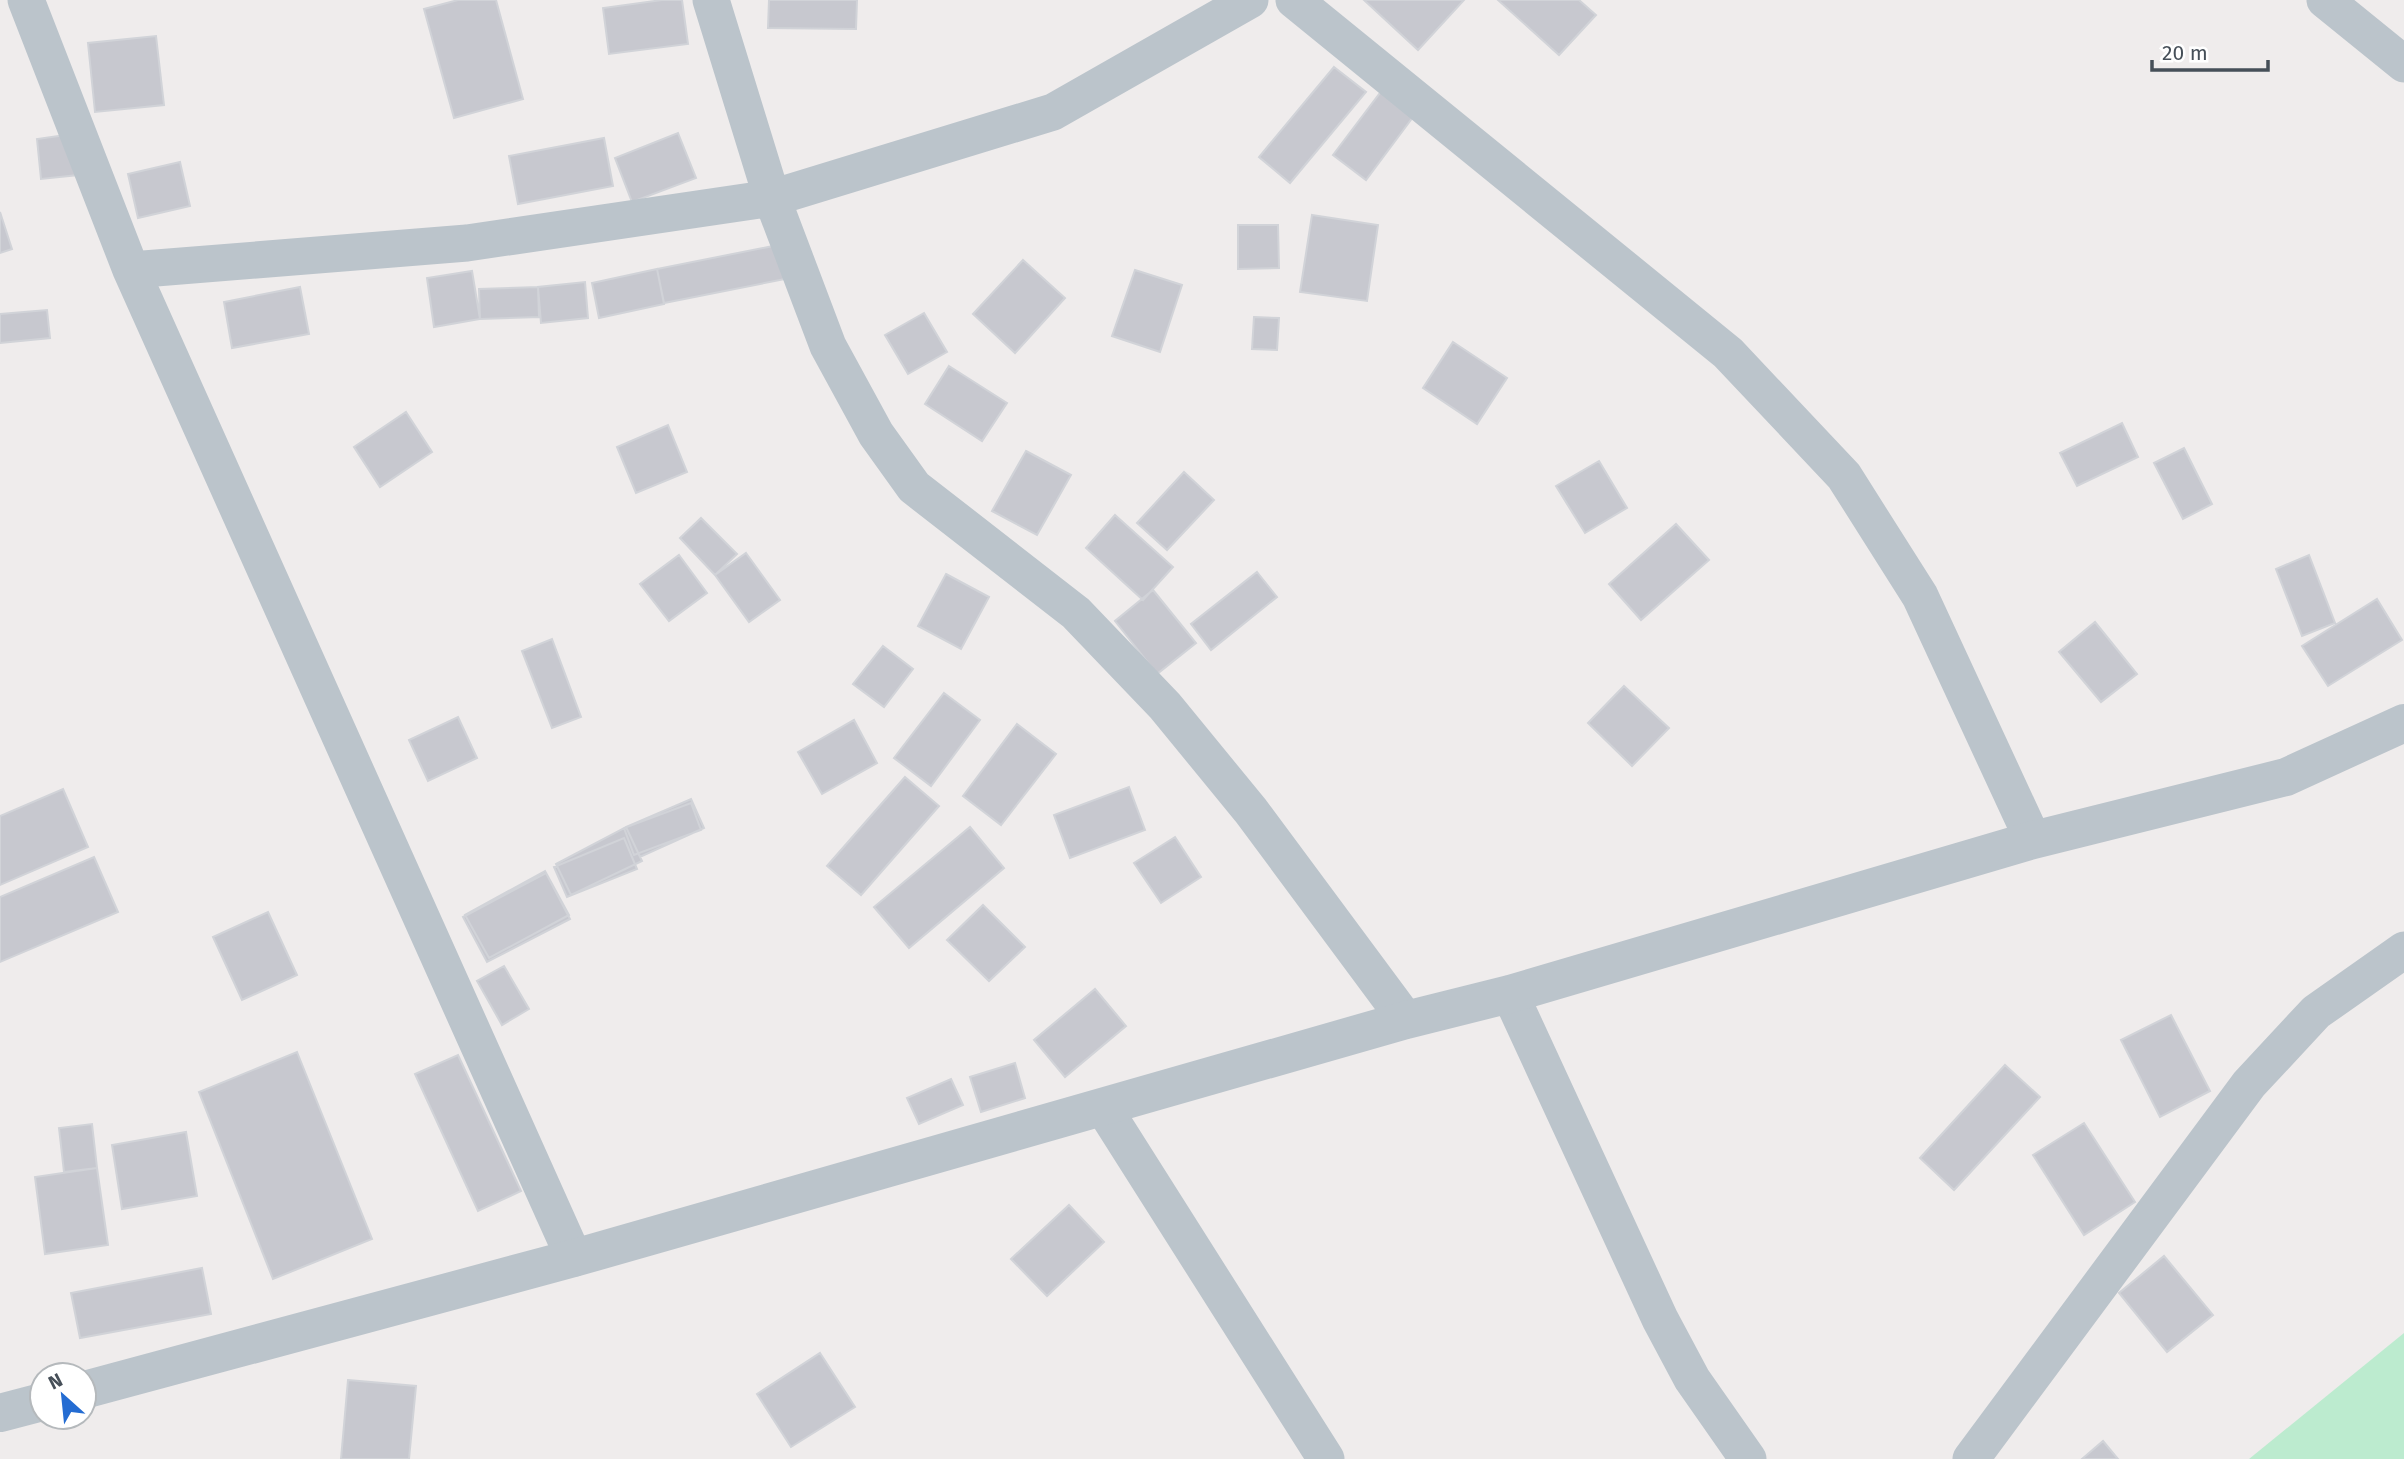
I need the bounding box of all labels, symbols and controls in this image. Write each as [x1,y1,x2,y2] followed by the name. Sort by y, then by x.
[2152,28,2268,72] scale bar
[2162,40,2208,66] text: 20 m
[28,1361,98,1431] north arrow
[45,1368,66,1394] text: N

